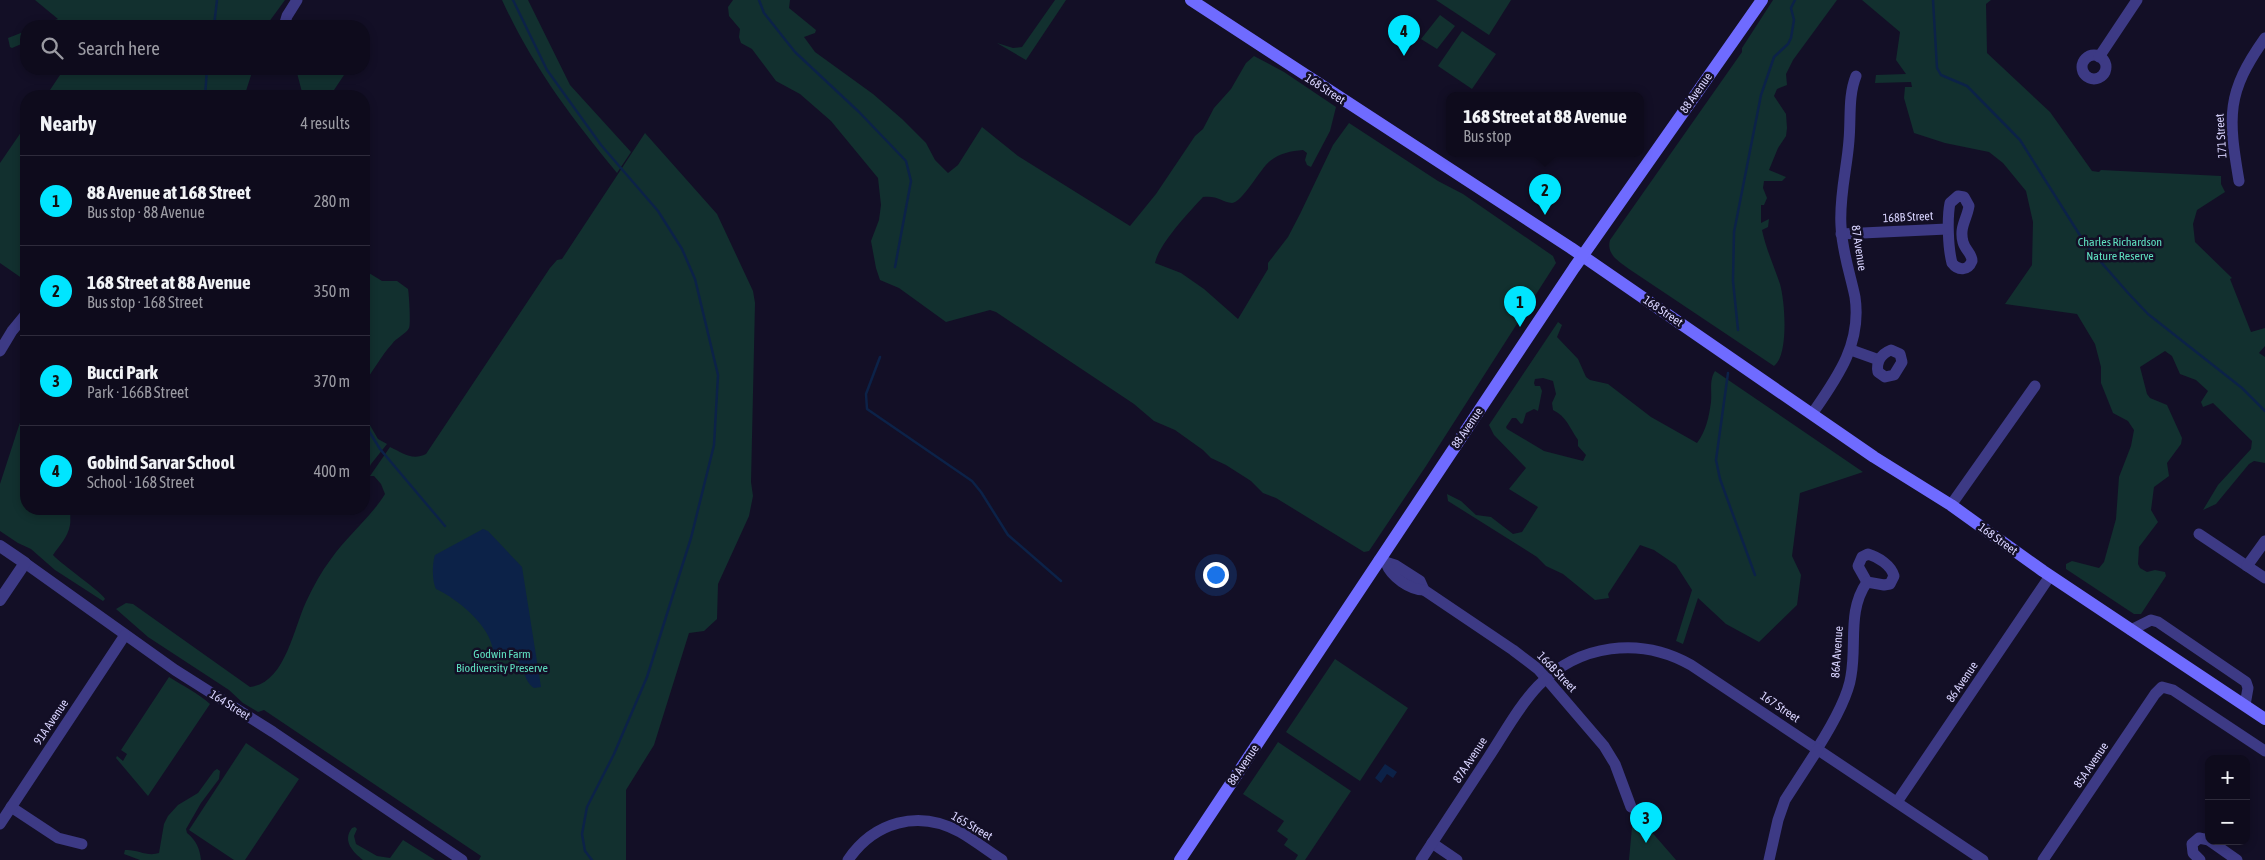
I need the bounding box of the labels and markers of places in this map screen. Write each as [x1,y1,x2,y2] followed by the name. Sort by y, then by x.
[1388,15,1420,56] pin: 4
[1529,174,1561,215] pin: 2
[1504,286,1536,327] pin: 1
[1630,802,1662,843] pin: 3

